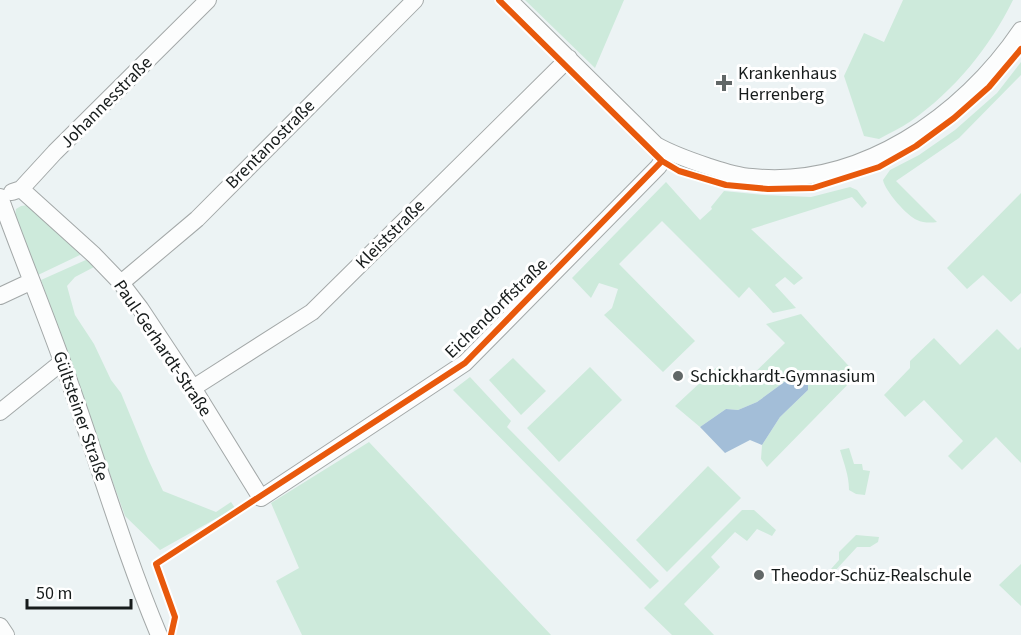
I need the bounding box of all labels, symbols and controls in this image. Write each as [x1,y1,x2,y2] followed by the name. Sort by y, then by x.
[55,51,158,154] street label: Johannesstraße
[738,61,837,107] place label: Krankenhaus Herrenberg
[715,74,733,92] marker: Krankenhaus Herrenberg
[220,94,321,195] street label: Brentanostraße
[350,194,431,275] street label: Kleiststraße
[439,253,553,364] street label: Eichendorffstraße
[107,275,218,422] street label: Paul-Gerhardt-Straße
[47,348,114,485] street label: Gültsteiner Straße
[690,364,875,389] place label: Schickhardt-Gymnasium
[671,369,685,383] marker: Schickhardt-Gymnasium
[771,563,972,588] place label: Theodor-Schüz-Realschule
[752,568,766,582] marker: Theodor-Schüz-Realschule
[27,572,130,610] scale bar
[36,581,72,606] text: 50 m

